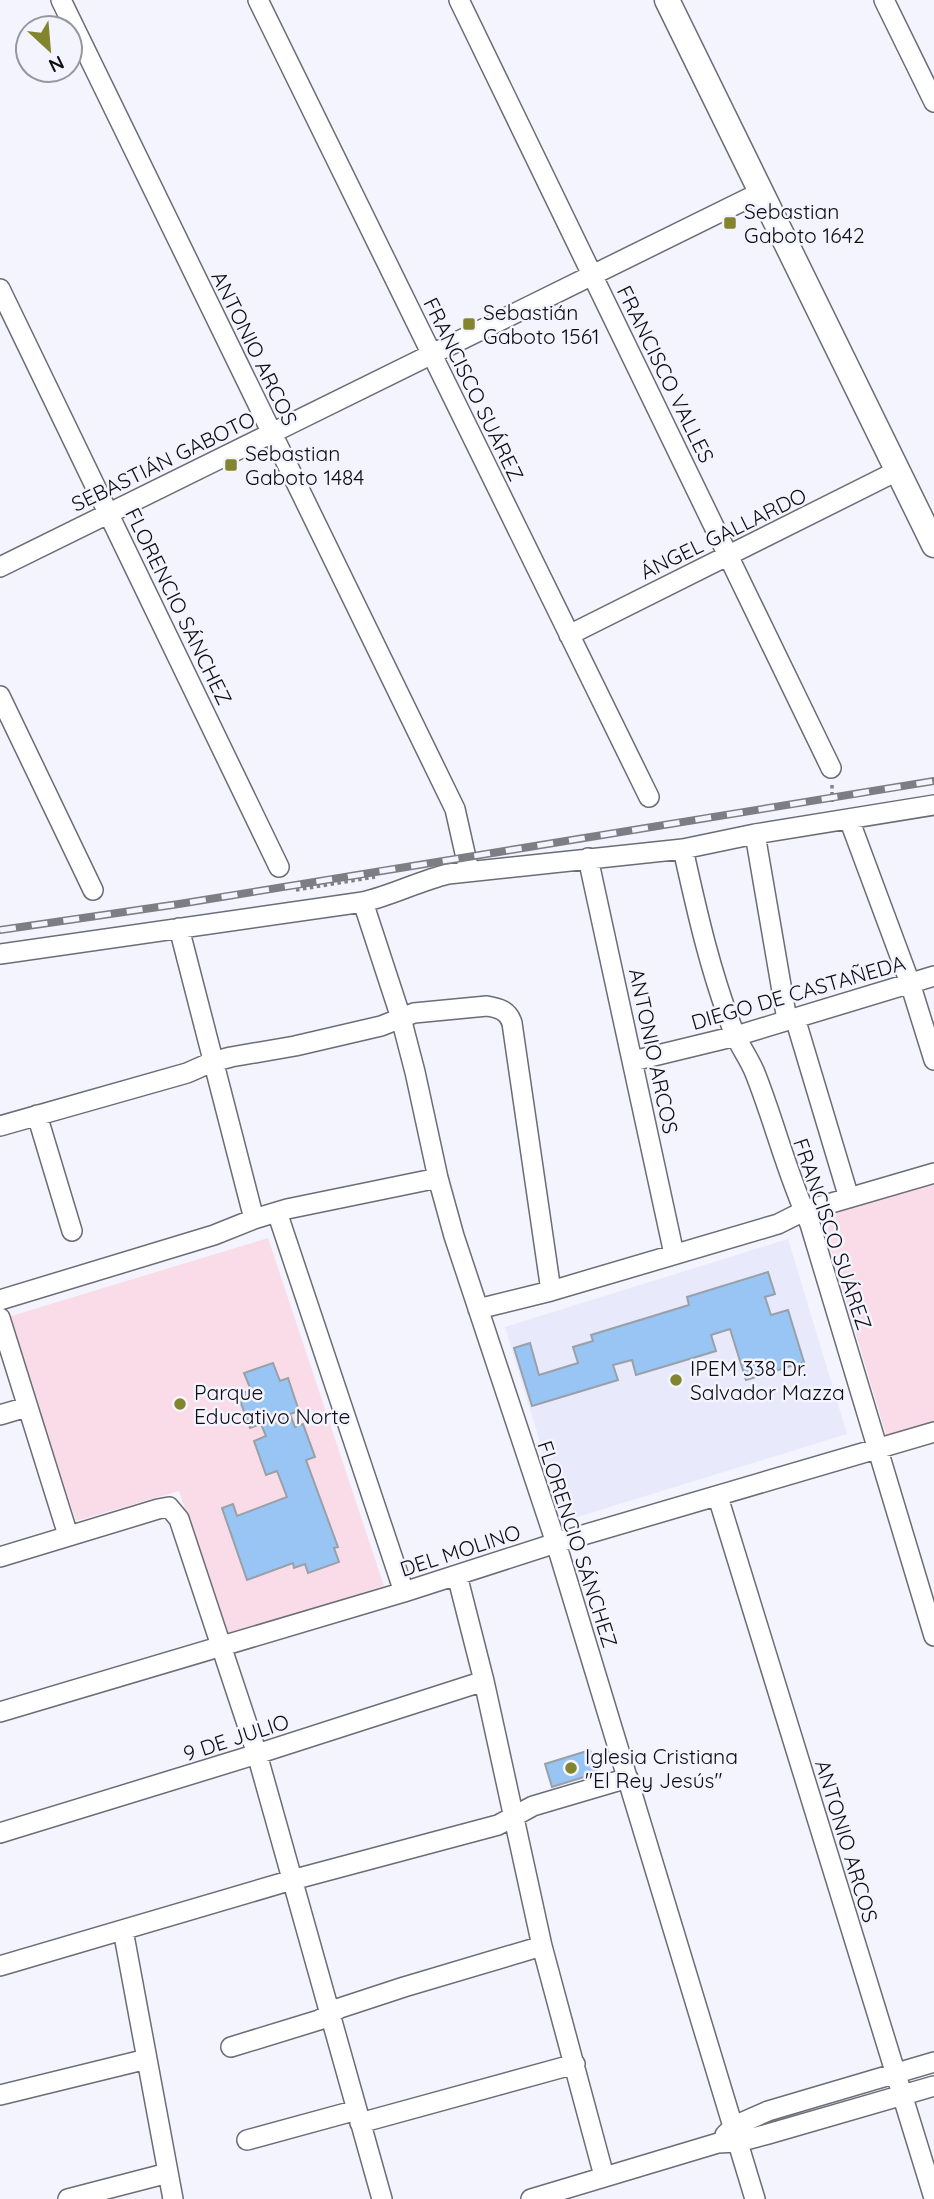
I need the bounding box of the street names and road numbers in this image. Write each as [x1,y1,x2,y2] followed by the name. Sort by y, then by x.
[206,267,304,429] street label: ANTONIO ARCOS
[612,281,720,467] street label: FRANCISCO VALLES
[418,293,530,485] street label: FRANCISCO SUÁREZ
[67,405,259,517] street label: SEBASTIÁN GABOTO
[636,481,810,585] street label: ÁNGEL GALLARDO
[120,503,238,709] street label: FLORENCIO SÁNCHEZ
[688,949,908,1035] street label: DIEGO DE CASTAÑEDA
[624,966,684,1136] street label: ANTONIO ARCOS
[788,1135,878,1333] street label: FRANCISCO SUÁREZ
[532,1437,624,1651] street label: FLORENCIO SÁNCHEZ
[396,1518,524,1582] street label: DEL MOLINO
[180,1708,292,1766] street label: 9 DE JULIO
[810,1757,884,1925] street label: ANTONIO ARCOS

